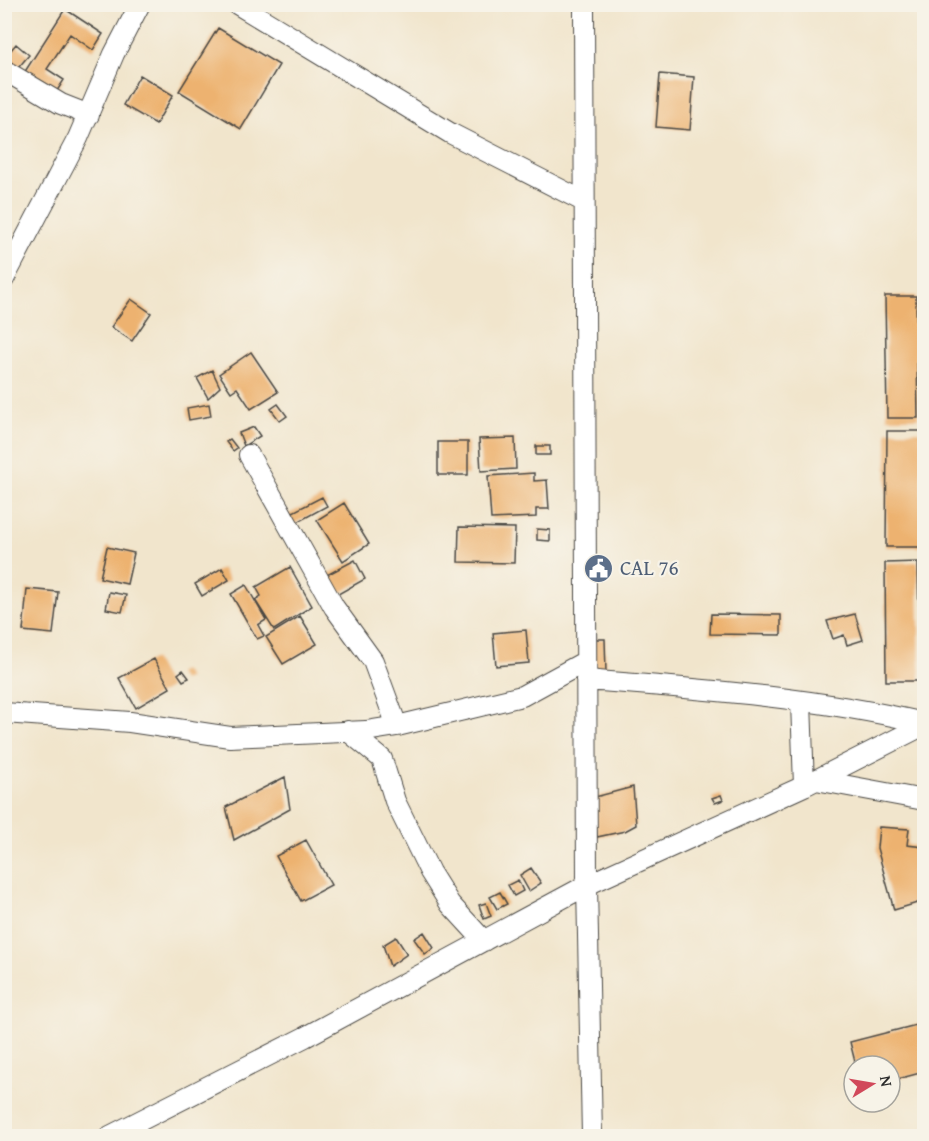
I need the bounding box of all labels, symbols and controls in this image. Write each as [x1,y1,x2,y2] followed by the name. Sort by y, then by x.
[583,552,615,584] public building icon: CAL 76
[620,552,679,583] place label: CAL 76
[842,1054,902,1114] north arrow
[874,1074,900,1089] text: N

